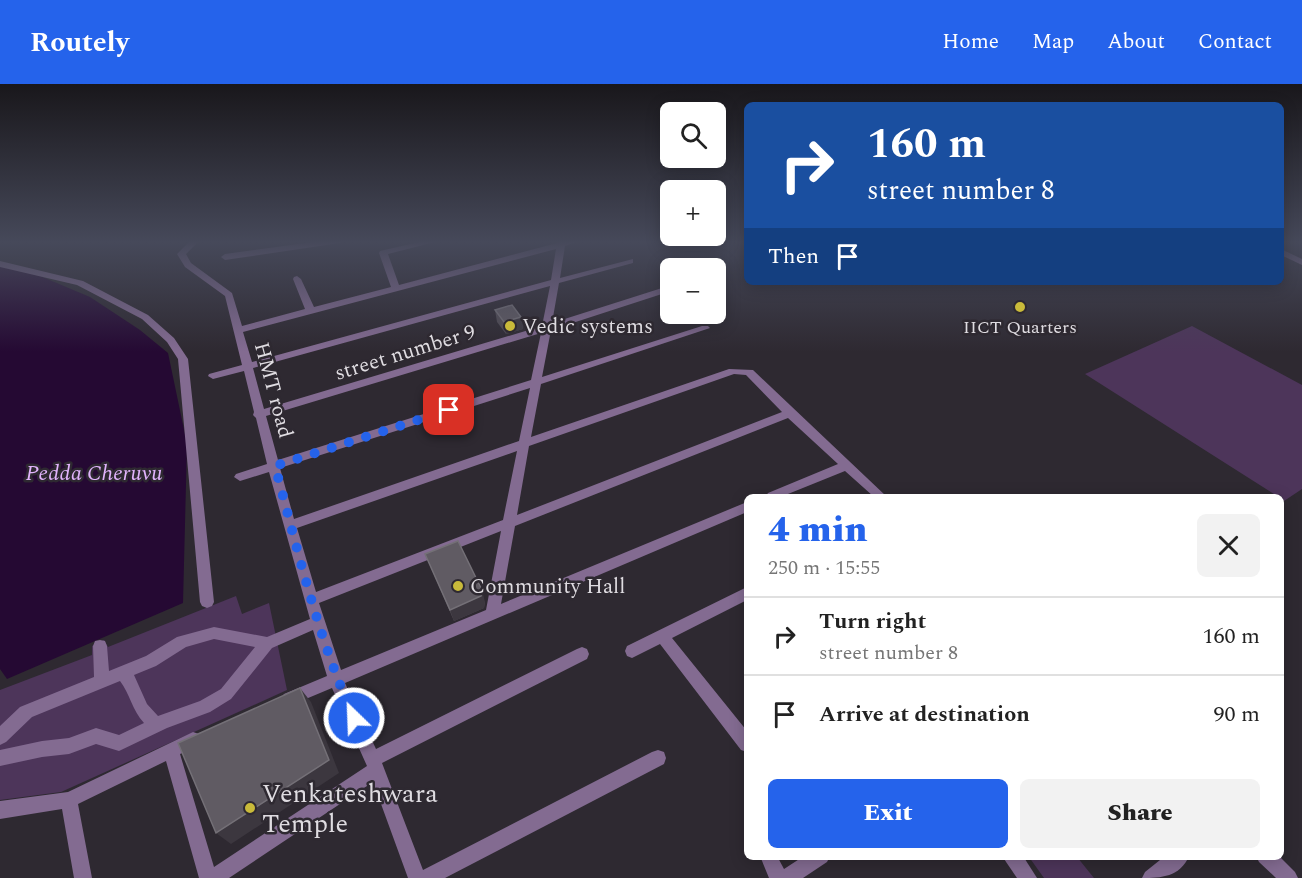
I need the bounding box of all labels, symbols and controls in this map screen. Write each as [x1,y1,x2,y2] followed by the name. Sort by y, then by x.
[30,21,129,64] text: Routely
[942,26,999,58] text: Home
[1032,26,1074,58] text: Map
[1107,26,1165,58] text: About
[1198,26,1272,58] text: Contact
[660,102,726,324] map controls
[660,102,726,168] button: search
[867,113,986,176] text: 160 m
[768,126,846,204] icon: right
[867,170,1055,212] text: street number 8
[660,180,726,246] button: +
[768,240,819,273] text: Then
[831,240,864,273] icon: arrive
[660,258,726,324] button: −
[1013,300,1027,314] marker: IICT Quarters
[522,311,653,343] place label: Vedic systems
[963,314,1077,341] place label: IICT Quarters
[331,316,480,390] street label: street number 9
[503,319,517,333] marker: Vedic systems
[245,339,301,442] street label: HMT road
[423,384,474,435] pin
[432,393,465,426] icon: arrive
[26,457,163,490] water label: Pedda Cheruvu
[768,503,868,558] text: 4 min
[1197,514,1260,577] button: close
[768,553,880,583] text: 250 m · 15:55
[470,571,625,603] place label: Community Hall
[451,579,465,593] marker: Community Hall
[819,605,926,638] text: Turn right
[768,620,801,653] icon: right
[1203,620,1260,653] text: 160 m
[819,638,958,668] text: street number 8
[322,686,386,750] position arrow
[768,698,801,731] icon: arrive
[819,698,1030,731] text: Arrive at destination
[1214,698,1260,731] text: 90 m
[262,774,438,844] place label: Venkateshwara Temple
[768,779,1008,848] button: Exit
[1020,779,1260,848] button: Share
[243,801,257,815] marker: Venkateshwara Temple

